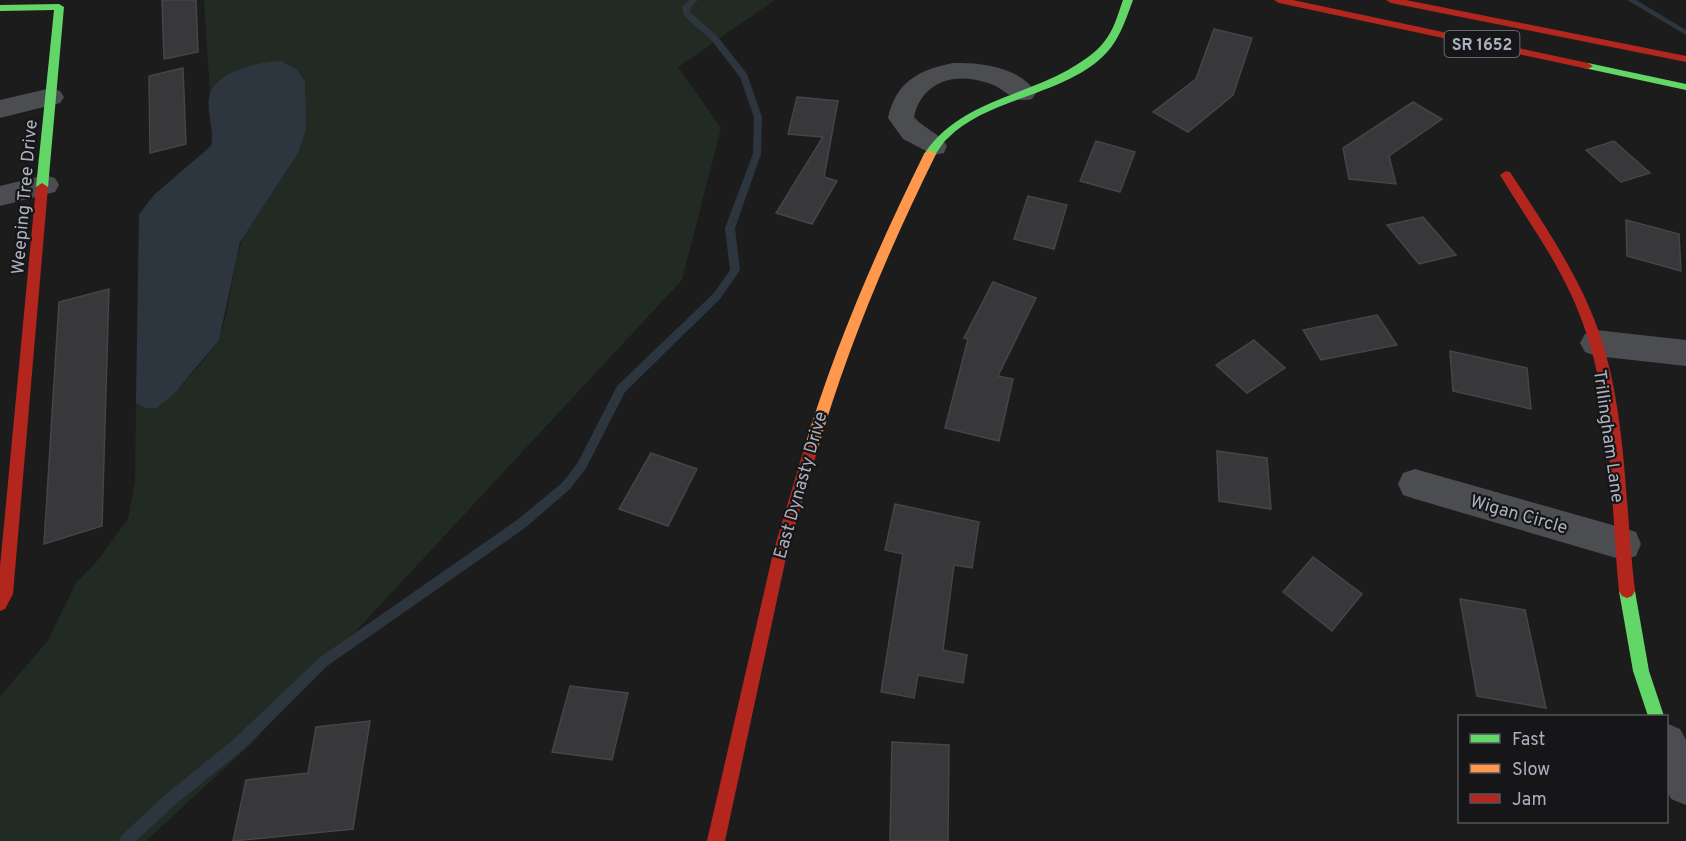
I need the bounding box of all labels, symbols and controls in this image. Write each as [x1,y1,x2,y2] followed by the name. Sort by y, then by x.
[1444,31,1520,57] road number: SR 1652
[7,119,44,276] street label: Weeping Tree Drive
[1587,368,1628,504] street label: Trillingham Lane
[769,409,833,562] street label: East Dynasty Drive
[1467,491,1570,540] street label: Wigan Circle
[1458,715,1668,823] legend
[1512,729,1545,752] text: Fast
[1512,759,1550,782] text: Slow
[1512,789,1547,812] text: Jam

